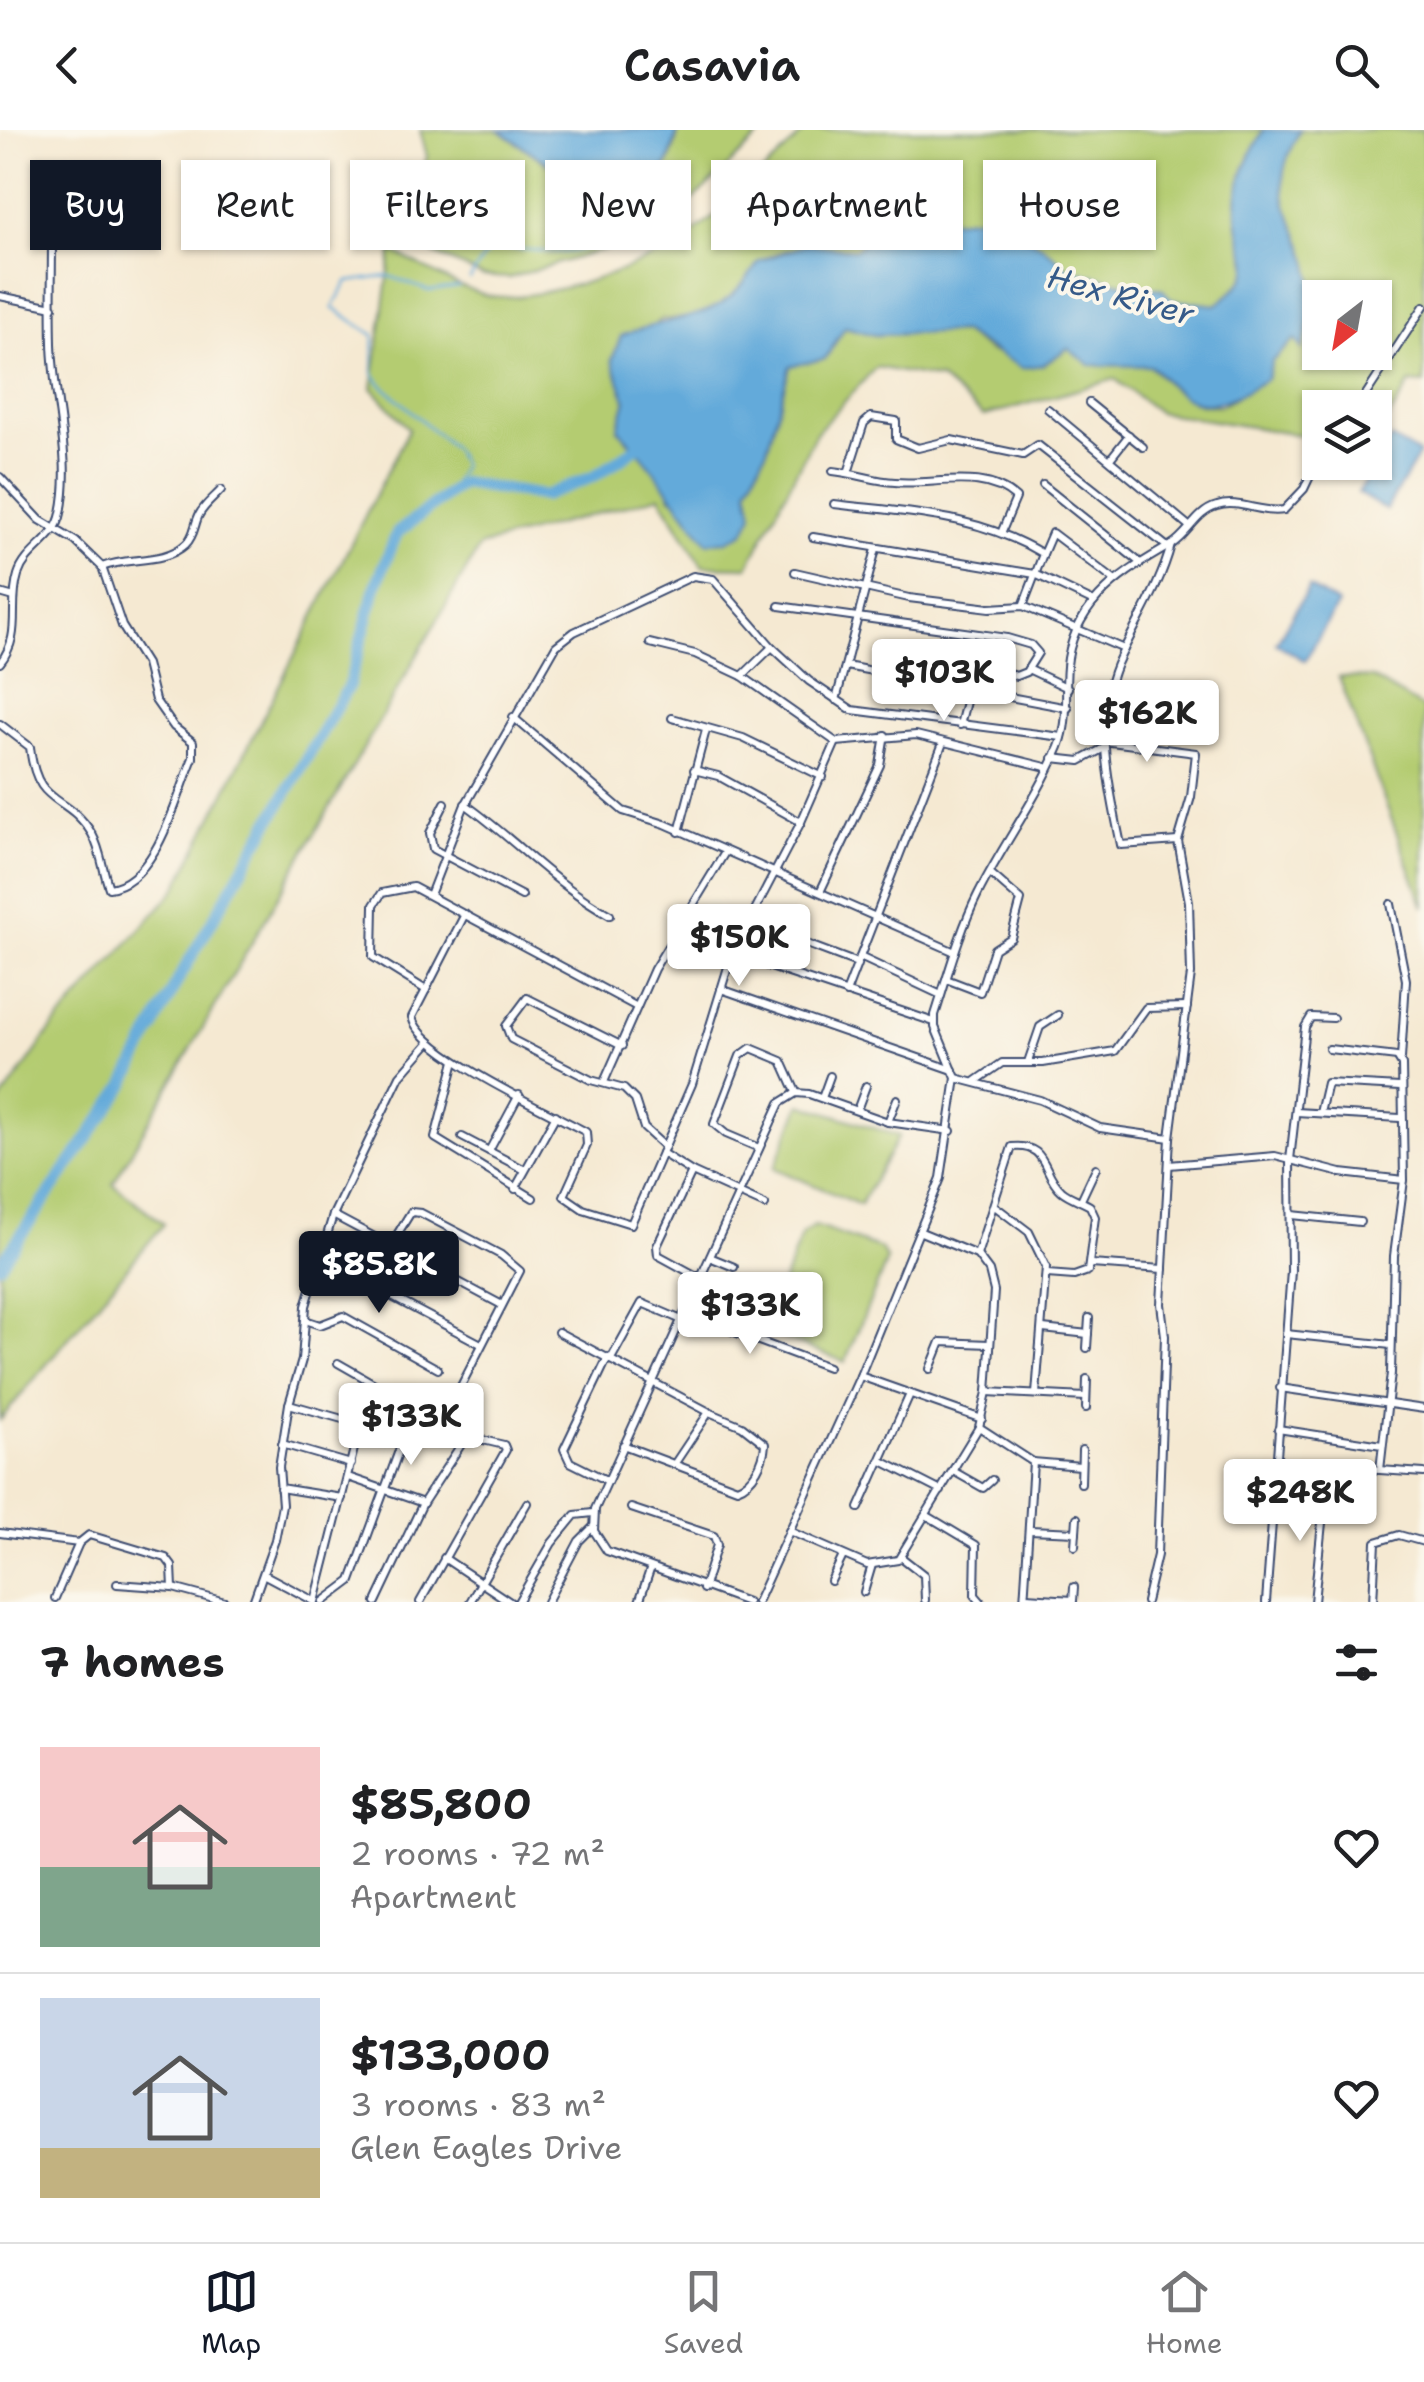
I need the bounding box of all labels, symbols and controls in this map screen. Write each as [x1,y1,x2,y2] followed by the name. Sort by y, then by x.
[624,35,800,95] text: Casavia
[40,38,95,93] icon: back
[1329,38,1384,93] icon: search
[30,160,161,250] chip: Buy
[181,160,330,250] chip: Rent
[350,160,525,250] chip: Filters
[545,160,691,250] chip: New
[711,160,963,250] chip: Apartment
[983,160,1156,250] chip: House
[1043,255,1200,335] water label: Hex River
[1302,280,1392,370] north arrow
[1302,280,1392,480] map controls
[1302,390,1392,480] button: layers
[874,639,1014,724] pin: $103K
[894,650,994,693] text: $103K
[1077,680,1217,765] pin: $162K
[1097,691,1197,734] text: $162K
[669,904,809,989] pin: $150K
[689,915,789,958] text: $150K
[298,1231,460,1316] pin: $85.8K
[321,1242,437,1285] text: $85.8K
[680,1272,820,1357] pin: $133K
[700,1283,800,1326] text: $133K
[341,1383,481,1468] pin: $133K
[361,1394,461,1437] text: $133K
[1230,1459,1370,1544] pin: $248K
[1246,1470,1354,1513] text: $248K
[40,1634,225,1690] text: 7 homes
[1329,1635,1384,1690] icon: filters
[350,1776,532,1832] text: $85,800
[120,1787,240,1907] icon: home
[1329,1820,1384,1875] icon: heart
[350,1832,605,1875] text: 2 rooms · 72 m²
[350,1875,517,1918] text: Apartment
[350,2027,551,2083] text: $133,000
[120,2038,240,2158] icon: home
[1329,2071,1384,2126] icon: heart
[350,2083,606,2126] text: 3 rooms · 83 m²
[350,2126,622,2169] text: Glen Eagles Drive
[201,2264,261,2362] tab: Map
[664,2264,743,2362] tab: Saved
[1146,2264,1223,2362] tab: Home

